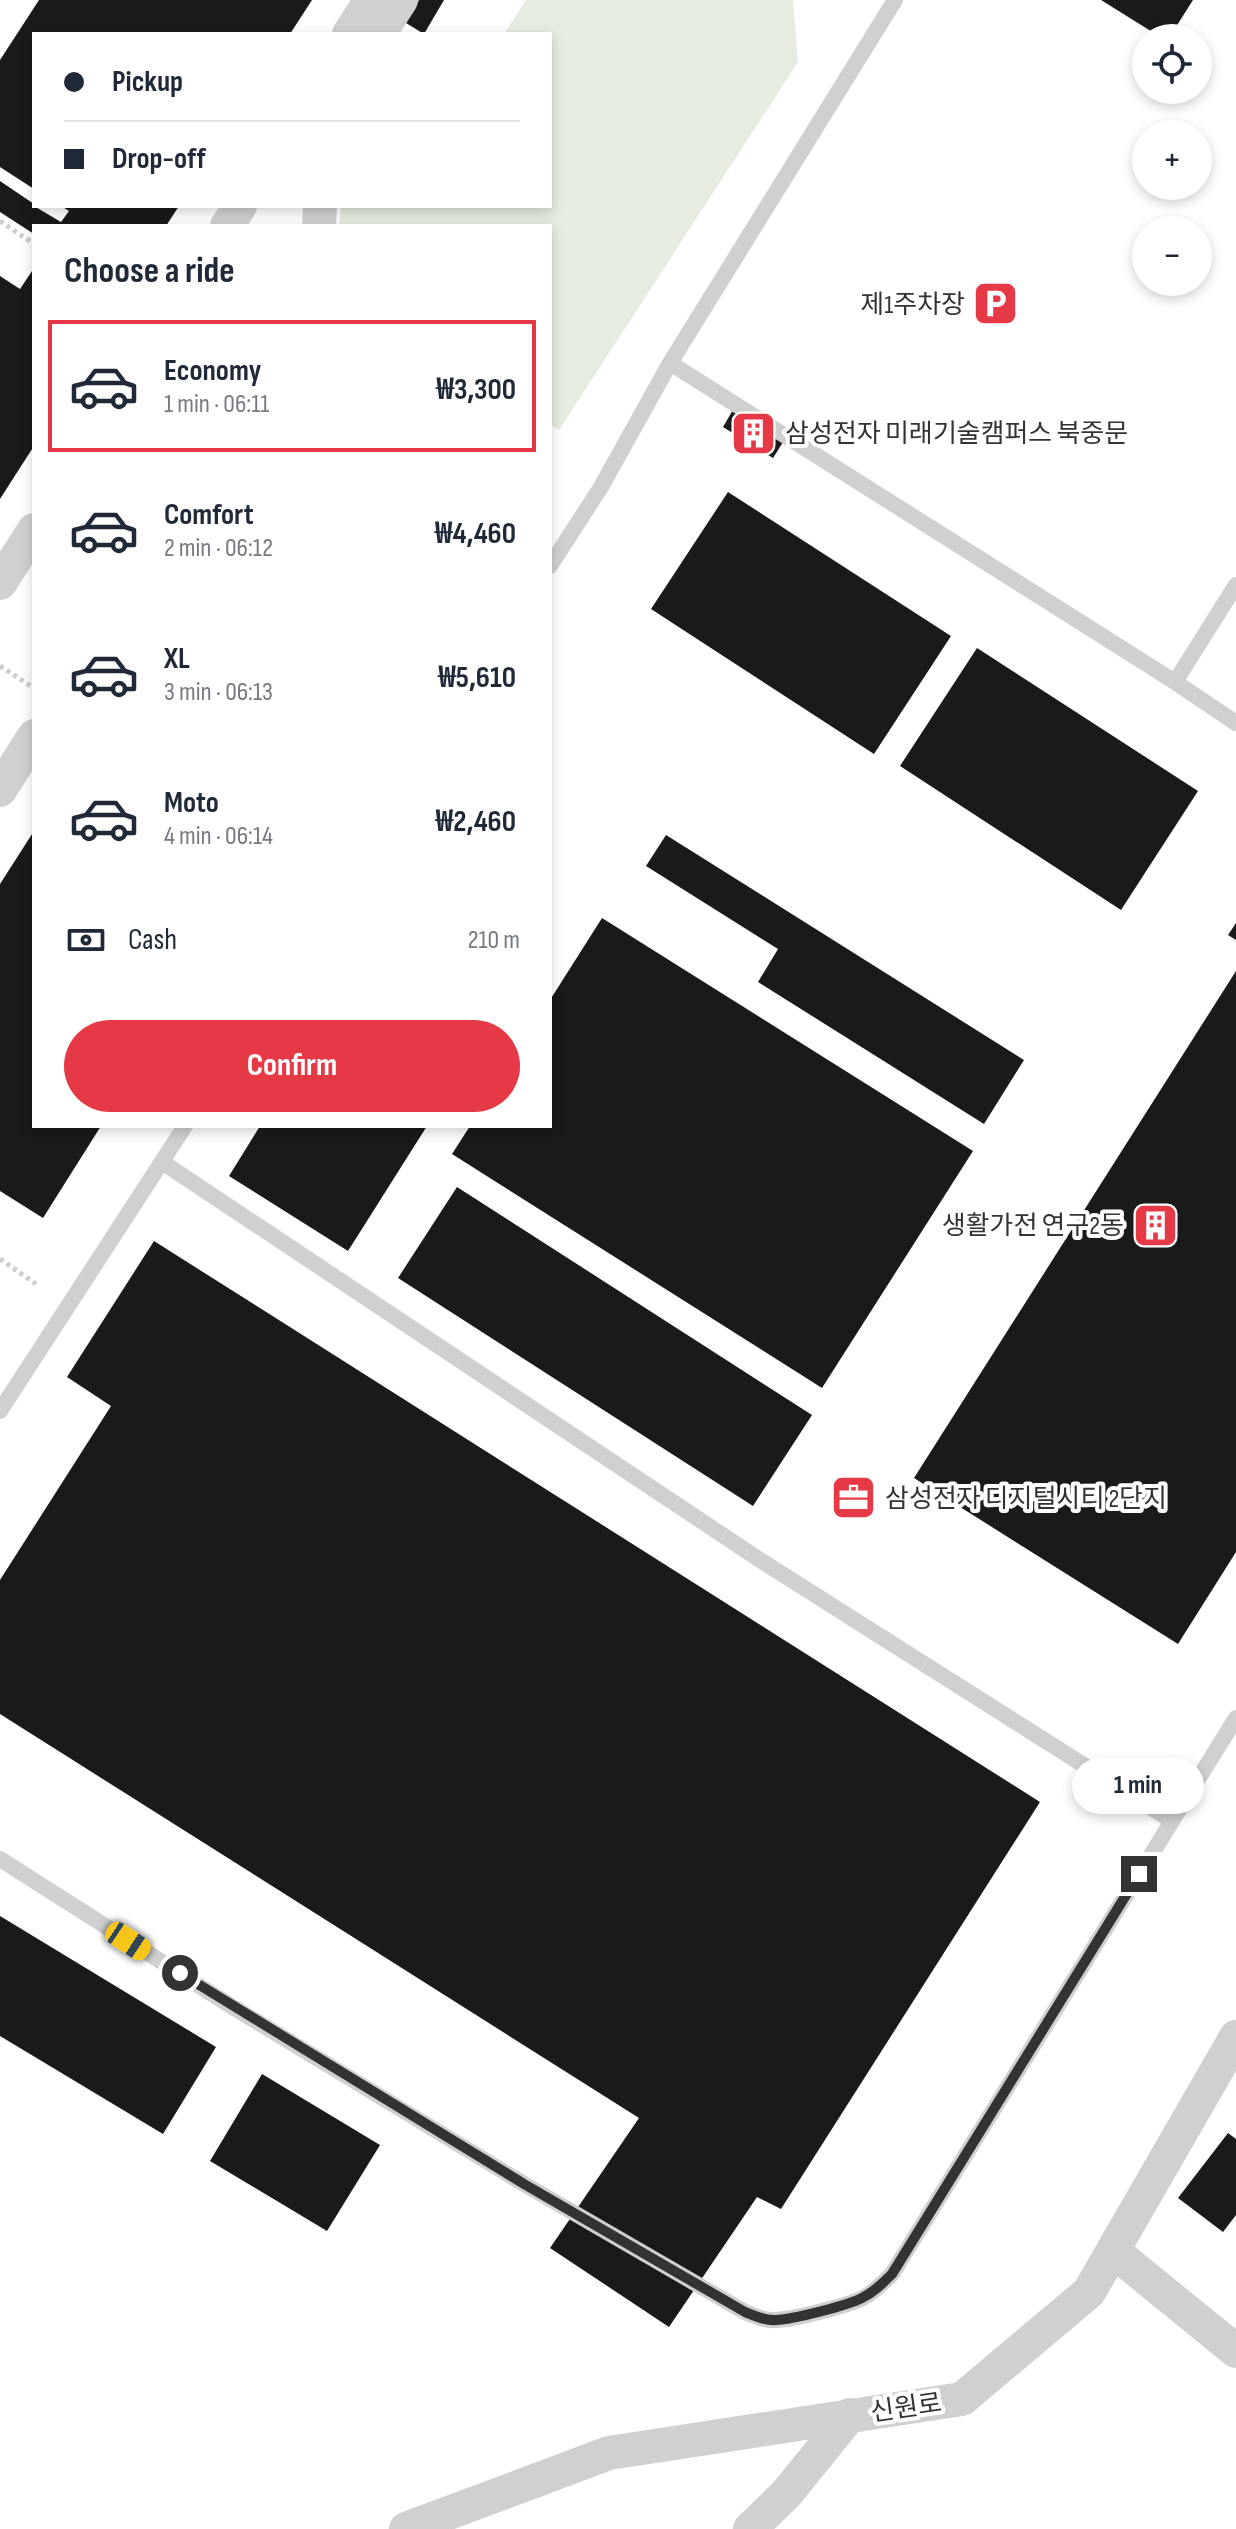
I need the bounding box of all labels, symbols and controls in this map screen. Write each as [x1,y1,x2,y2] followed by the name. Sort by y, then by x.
[1132,24,1212,296] map controls
[1132,24,1212,104] button: locate
[112,64,183,100] text: Pickup
[1132,120,1212,200] button: +
[112,141,206,177] text: Drop-off
[1132,216,1212,296] button: −
[64,250,235,293] text: Choose a ride
[972,280,1020,328] parking icon: 제1주차장
[860,290,965,321] place label: 제1주차장
[68,350,140,422] icon: car
[164,353,261,389] text: Economy
[436,372,516,408] text: ₩3,300
[164,389,269,420] text: 1 min · 06:11
[730,409,778,457] building icon: 삼성전자 미래기술캠퍼스 북중문
[785,419,1128,450] place label: 삼성전자 미래기술캠퍼스 북중문
[68,494,140,566] icon: car
[164,497,254,533] text: Comfort
[435,516,516,552] text: ₩4,460
[164,533,273,564] text: 2 min · 06:12
[68,638,140,710] icon: car
[164,641,190,677] text: XL
[438,660,516,696] text: ₩5,610
[164,677,273,708] text: 3 min · 06:13
[68,782,140,854] icon: car
[164,785,219,821] text: Moto
[436,804,516,840] text: ₩2,460
[164,821,273,852] text: 4 min · 06:14
[64,918,108,962] icon: cash
[128,922,177,958] text: Cash
[468,925,520,956] text: 210 m
[64,1020,520,1112] button: Confirm
[1131,1201,1179,1249] building icon: 생활가전 연구2동
[942,1211,1124,1242] place label: 생활가전 연구2동
[830,1474,878,1522] office icon: 삼성전자 디지털시티 2단지
[885,1484,1167,1515] place label: 삼성전자 디지털시티 2단지
[1073,1758,1205,1814] callout: 1 min
[1114,1770,1162,1801] text: 1 min
[1121,1856,1157,1892] route end
[101,1918,155,1964] car
[162,1955,198,1991] route start
[869,2388,944,2429] street label: 신원로

